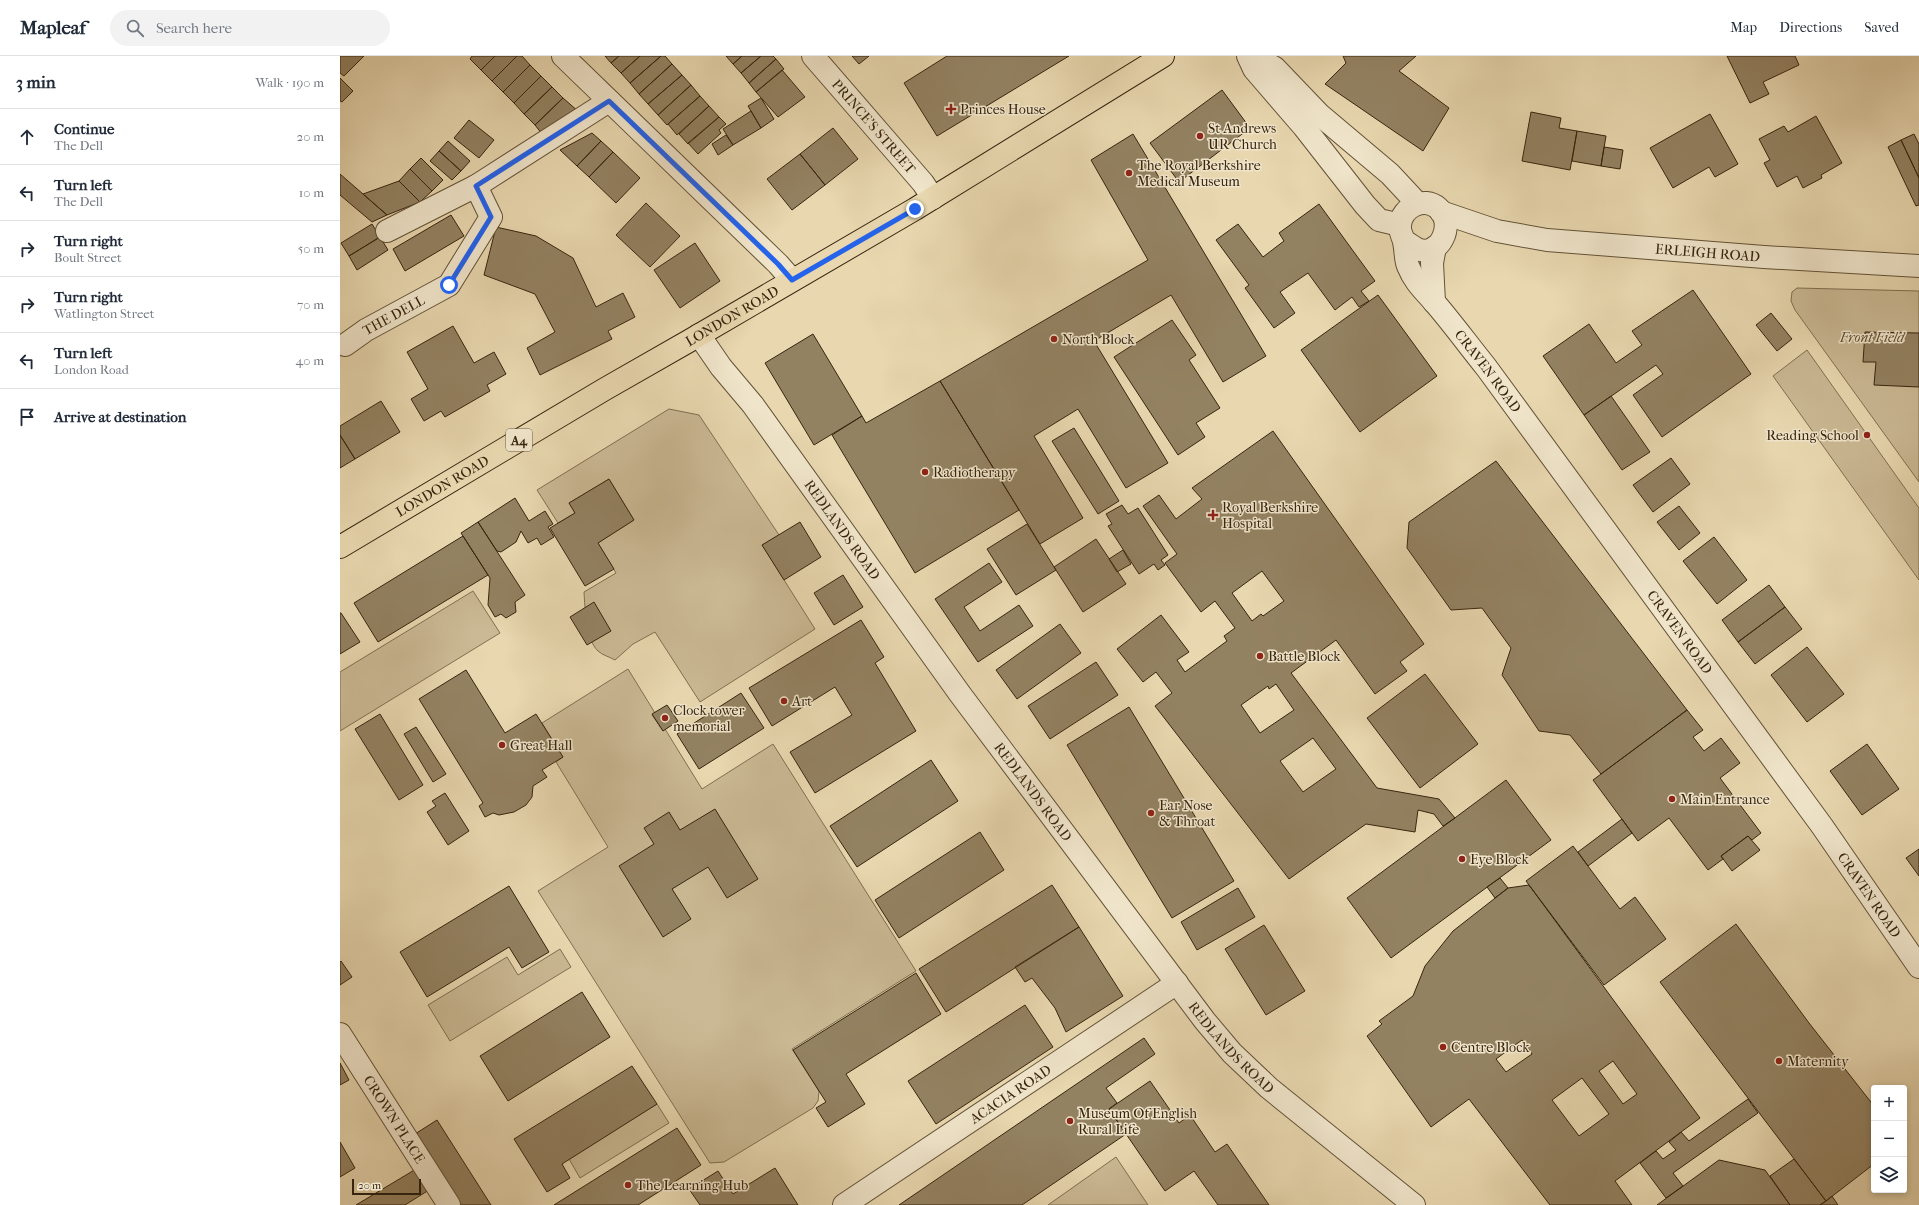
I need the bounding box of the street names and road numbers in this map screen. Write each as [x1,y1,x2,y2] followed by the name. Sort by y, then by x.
[828,76,919,178] street label: PRINCE'S STREET
[1654,240,1761,266] street label: ERLEIGH ROAD
[682,282,782,350] street label: LONDON ROAD
[360,292,428,339] street label: THE DELL
[1451,326,1525,416] street label: CRAVEN ROAD
[506,429,532,451] road number: A4
[393,452,492,521] street label: LONDON ROAD
[800,477,884,584] street label: REDLANDS ROAD
[1643,587,1716,678] street label: CRAVEN ROAD
[990,739,1075,845] street label: REDLANDS ROAD
[1834,849,1904,941] street label: CRAVEN ROAD
[1185,999,1278,1098] street label: REDLANDS ROAD
[966,1061,1055,1128] street label: ACACIA ROAD
[360,1072,428,1167] street label: CROWN PLACE

